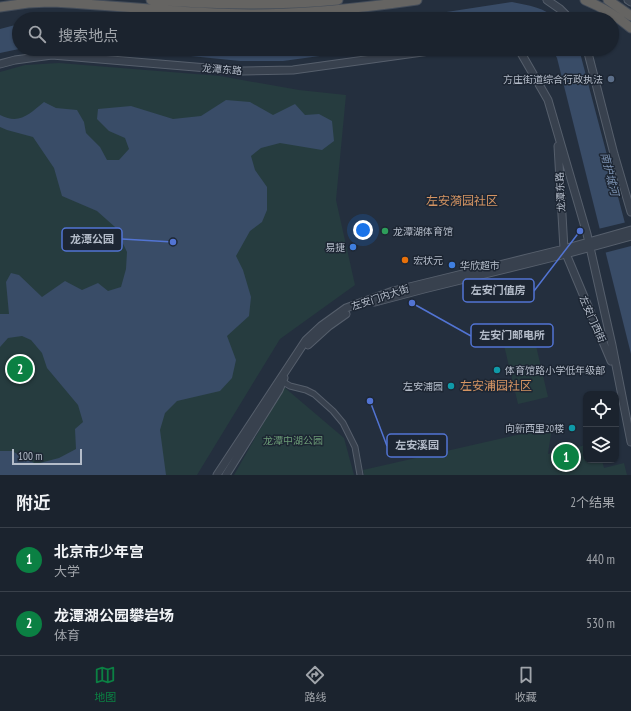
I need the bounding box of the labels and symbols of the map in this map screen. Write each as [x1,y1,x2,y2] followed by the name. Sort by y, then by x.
[202,62,242,77] street label: 龙潭东路
[503,73,603,86] place label: 方庄街道综合行政执法
[606,74,616,84] marker: 方庄街道综合行政执法
[598,151,623,199] water label: 南护城河
[553,172,568,212] street label: 龙潭东路
[426,193,498,208] district label: 左安漪园社区
[353,220,373,240] your location
[393,225,453,238] place label: 龙潭湖体育馆
[380,226,390,236] marker: 龙潭湖体育馆
[62,228,122,251] callout: 龙潭公园
[70,232,114,246] text: 龙潭公园
[325,241,345,254] place label: 易捷
[348,242,358,252] marker: 易捷
[413,254,443,267] place label: 宏状元
[400,255,410,265] marker: 宏状元
[460,259,500,272] place label: 华欣超市
[447,260,457,270] marker: 华欣超市
[463,279,534,302] callout: 左安门值房
[350,282,411,313] street label: 左安门内大街
[471,283,526,297] text: 左安门值房
[576,294,609,345] street label: 左安门西街
[471,324,553,347] callout: 左安门邮电所
[479,328,545,342] text: 左安门邮电所
[7,354,33,384] pin: 2
[505,364,605,377] place label: 体育馆路小学低年级部
[492,365,502,375] marker: 体育馆路小学低年级部
[460,378,532,393] district label: 左安浦园社区
[403,380,443,393] place label: 左安浦园
[446,381,456,391] marker: 左安浦园
[505,422,564,435] place label: 向新西里20楼
[567,423,577,433] marker: 向新西里20楼
[263,434,323,447] park label: 龙潭中湖公园
[387,434,447,457] callout: 左安溪园
[395,438,439,452] text: 左安溪园
[553,442,579,472] pin: 1
[12,447,82,466] scale bar

